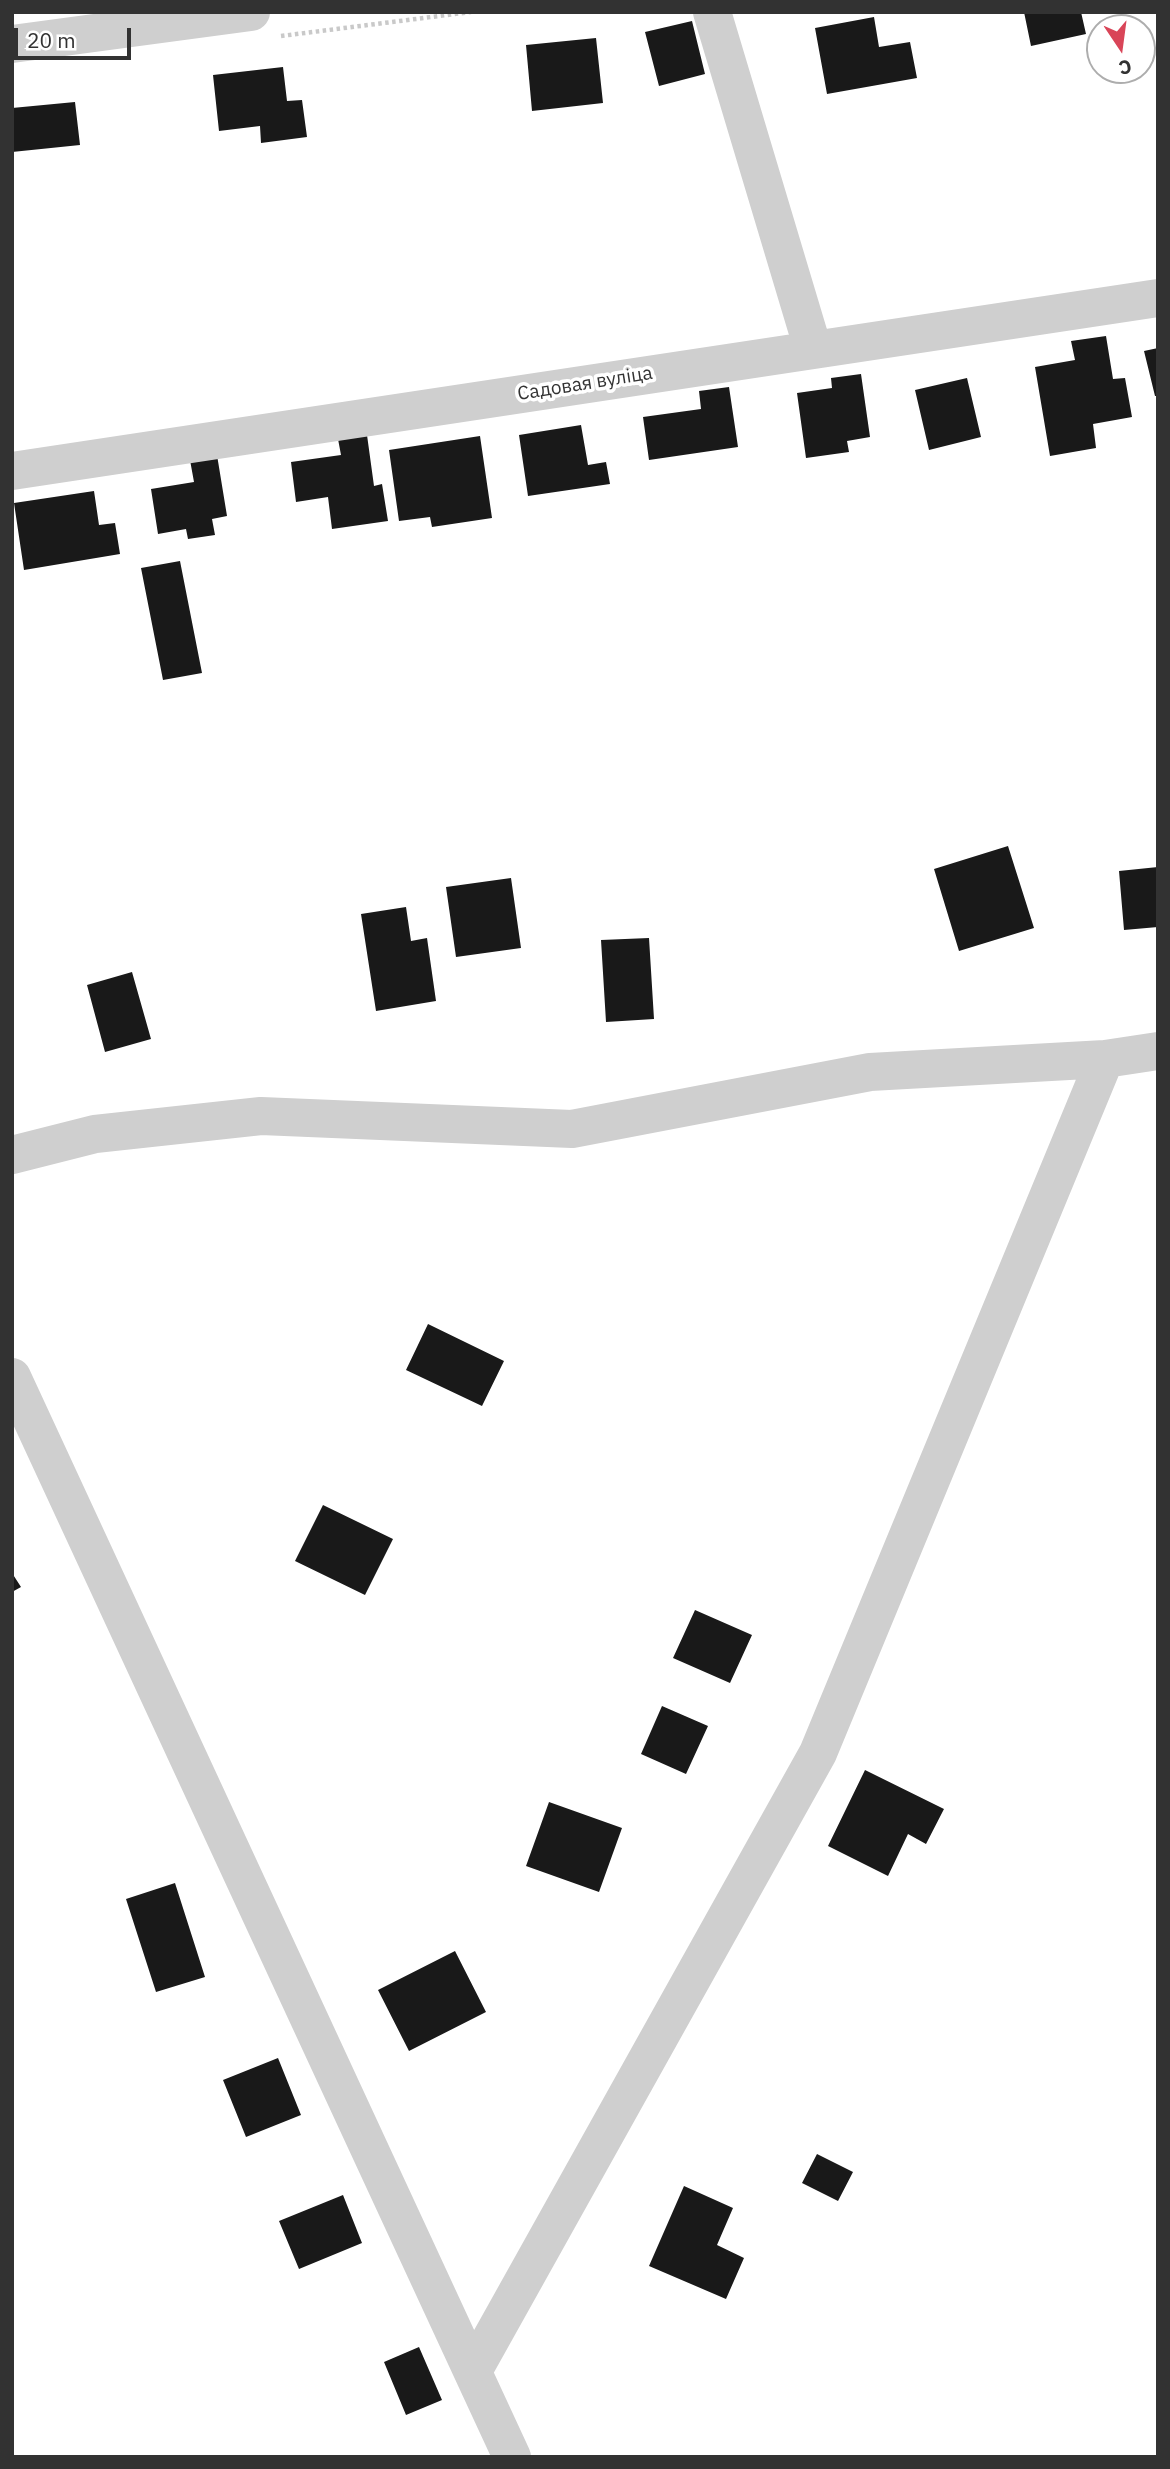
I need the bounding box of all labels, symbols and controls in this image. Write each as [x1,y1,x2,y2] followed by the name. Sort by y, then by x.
[18,14,135,58] scale bar
[1086,14,1156,84] north arrow
[27,26,76,54] text: 20 m
[1117,54,1134,81] text: С
[516,362,654,406] street label: Садовая вуліца

